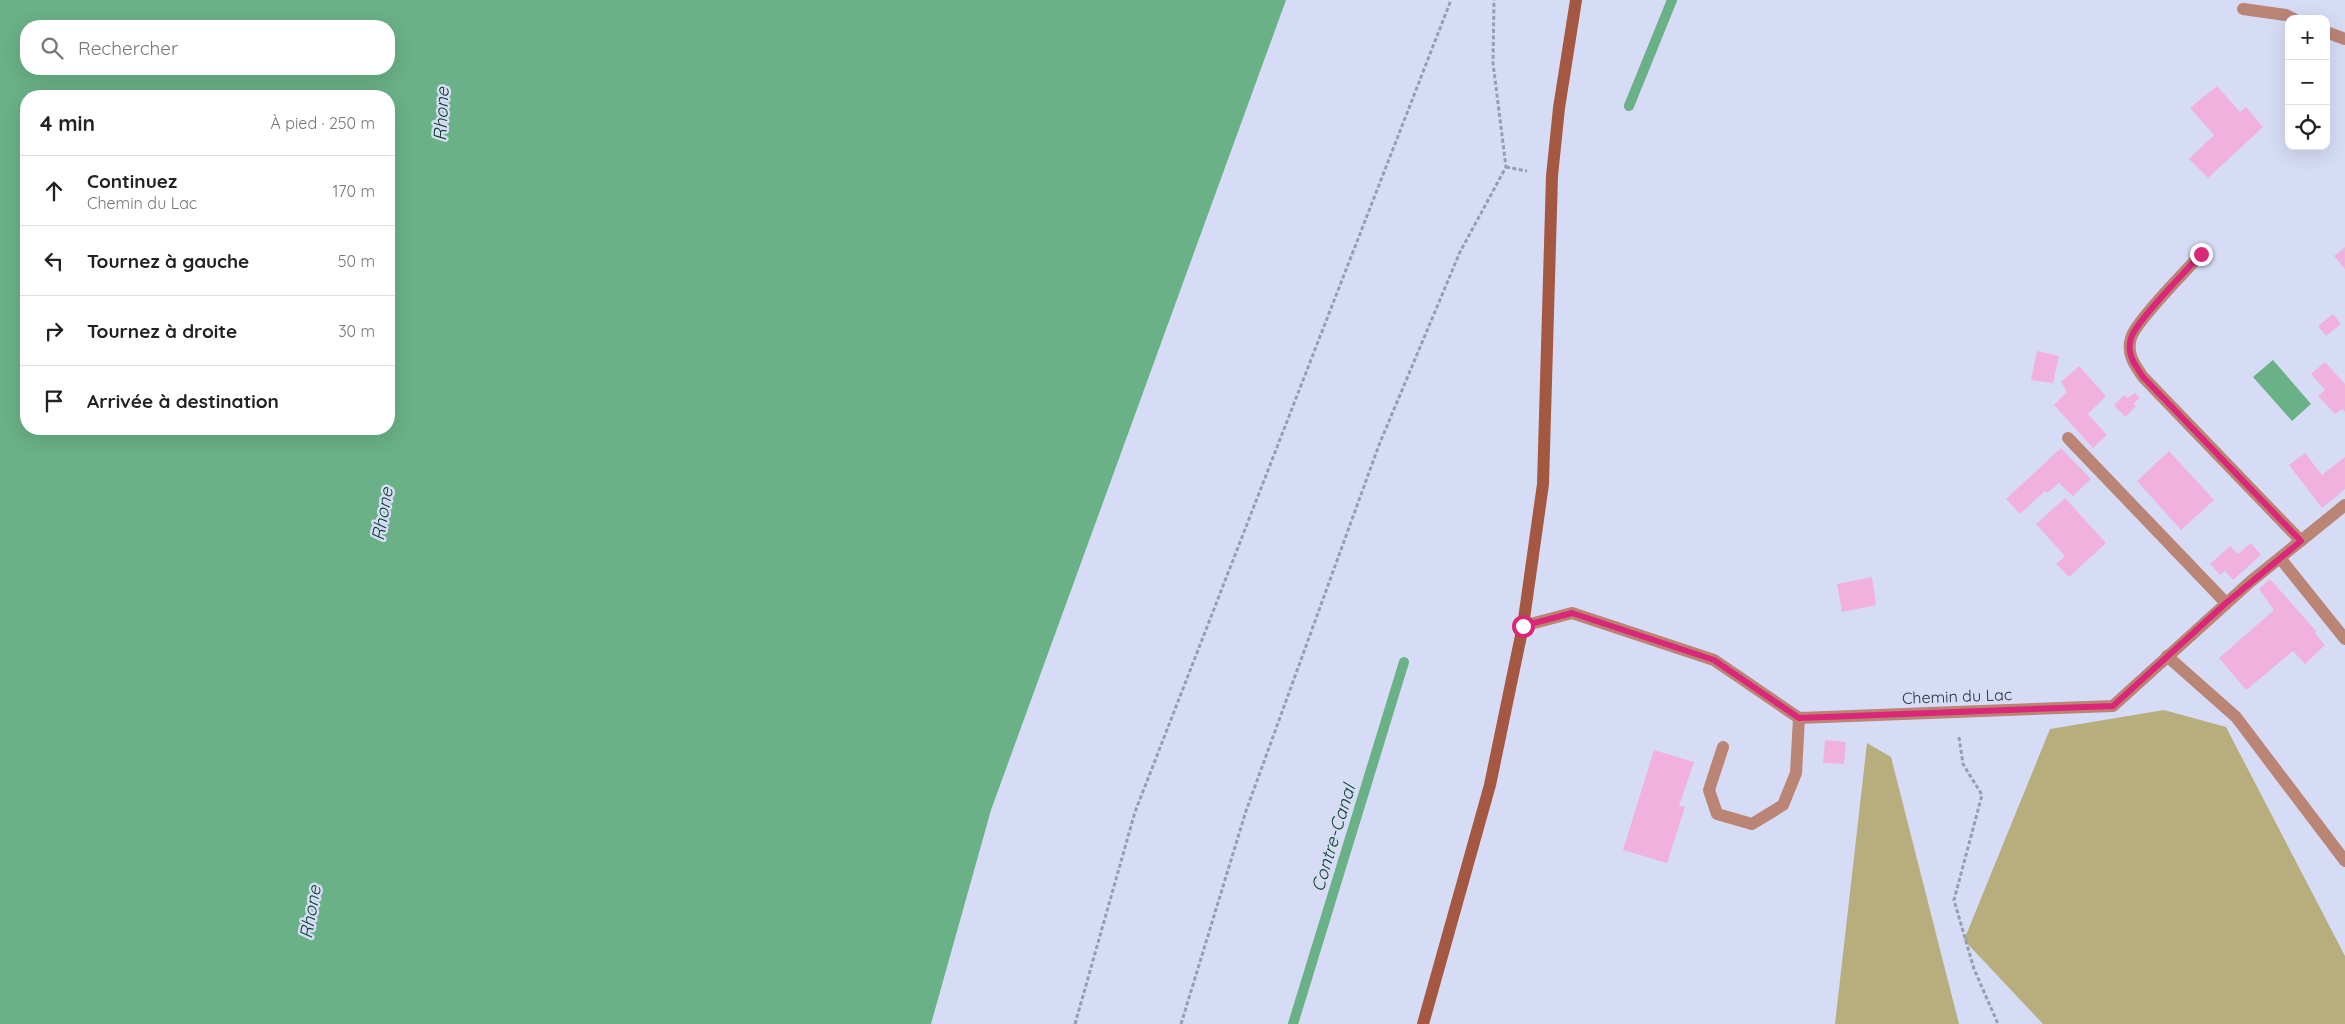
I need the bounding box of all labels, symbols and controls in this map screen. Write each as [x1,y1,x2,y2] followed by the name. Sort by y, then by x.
[2285,15,2330,150] map controls
[2285,15,2330,60] button: +
[20,20,395,75] search box
[38,34,66,62] icon: search
[78,36,178,60] text: Rechercher
[2285,60,2330,105] button: −
[428,86,454,141] water label: Rhone
[2285,105,2330,150] button: locate
[40,110,95,136] text: 4 min
[271,113,375,133] text: À pied · 250 m
[87,169,177,193] text: Continuez
[40,177,68,205] icon: ahead
[332,181,375,201] text: 170 m
[87,193,197,213] text: Chemin du Lac
[2190,243,2213,266] route end
[40,247,68,275] icon: left
[87,249,249,273] text: Tournez à gauche
[338,251,375,271] text: 50 m
[40,317,68,345] icon: right
[87,319,237,343] text: Tournez à droite
[338,321,375,341] text: 30 m
[40,387,68,415] icon: arrive
[87,389,279,413] text: Arrivée à destination
[366,485,398,542] water label: Rhone
[1512,615,1535,638] route start
[1902,684,2012,708] street label: Chemin du Lac
[1306,780,1361,894] water label: Contre-Canal
[294,883,326,940] water label: Rhone

